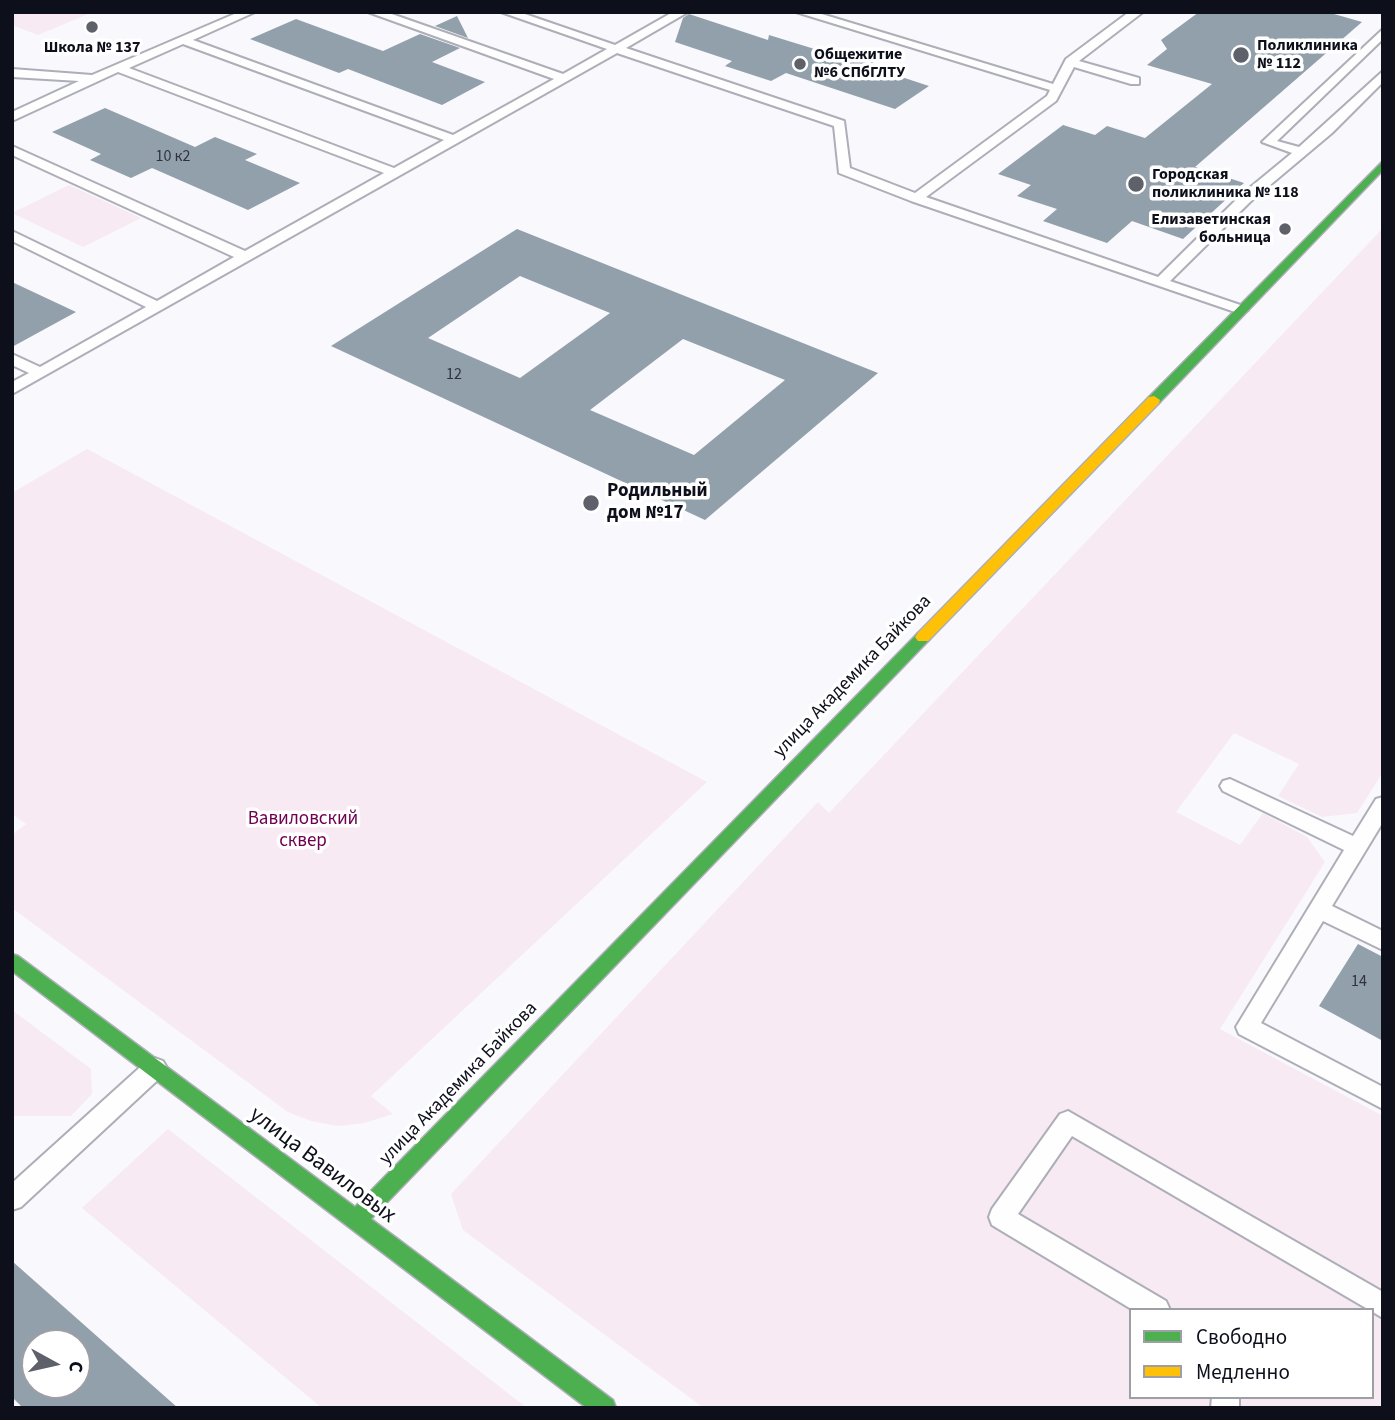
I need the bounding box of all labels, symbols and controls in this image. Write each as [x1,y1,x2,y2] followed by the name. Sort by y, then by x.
[84,19,100,35] marker: Школа № 137
[1257,36,1358,74] place label: Поликлиника № 112
[44,38,140,58] place label: Школа № 137
[814,45,905,83] place label: Общежитие №6 СПбГЛТУ
[1231,45,1251,65] marker: Поликлиника № 112
[792,56,808,72] marker: Общежитие №6 СПбГЛТУ
[156,147,190,167] house number: 10 к2
[1152,165,1299,203] place label: Городская поликлиника № 118
[1126,174,1146,194] marker: Городская поликлиника № 118
[1151,210,1271,248] place label: Елизаветинская больница
[1277,221,1293,237] marker: Елизаветинская больница
[446,365,462,385] house number: 12
[607,481,708,525] place label: Родильный дом №17
[581,493,601,513] marker: Родильный дом №17
[769,591,937,763] street label: улица Академика Байкова
[248,809,358,853] park label: Вавиловский сквер
[1351,972,1367,992] house number: 14
[375,998,543,1170] street label: улица Академика Байкова
[243,1102,401,1230] street label: улица Вавиловых
[1129,1308,1374,1399] legend
[1196,1322,1287,1352] text: Свободно
[21,1329,91,1399] north arrow
[1196,1357,1290,1387] text: Медленно
[61,1359,89,1374] text: С

